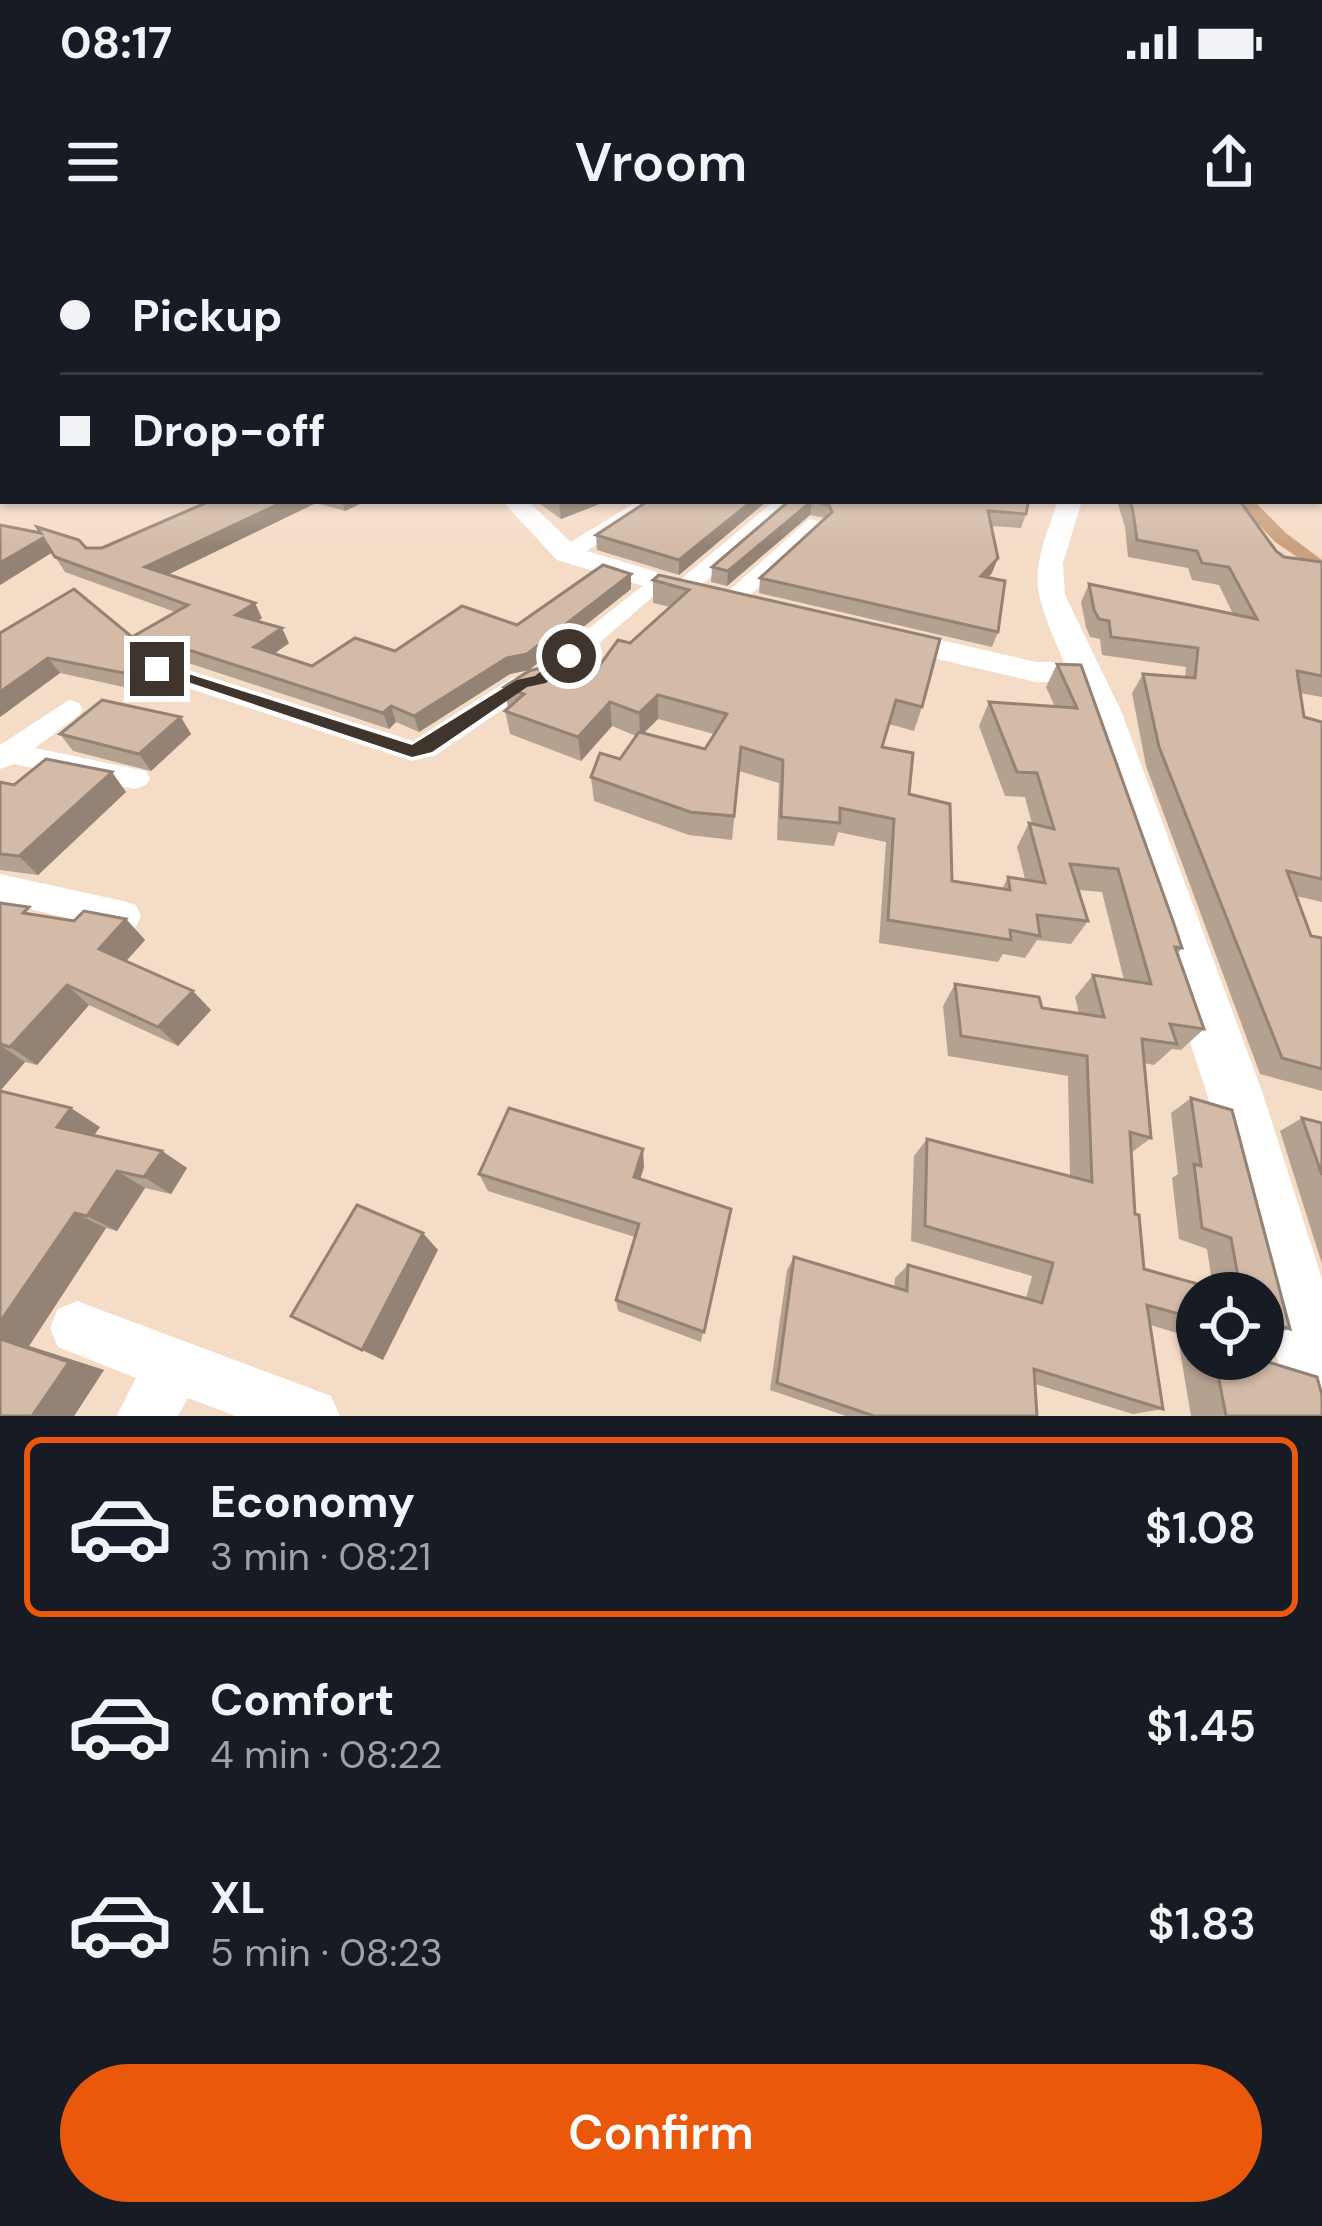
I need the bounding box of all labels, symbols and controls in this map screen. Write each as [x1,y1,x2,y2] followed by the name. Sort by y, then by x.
[60,13,172,72] text: 08:17
[575,127,747,198] text: Vroom
[60,129,126,195] icon: menu
[1196,129,1262,195] icon: share
[132,286,282,345] text: Pickup
[132,401,326,460] text: Drop-off
[542,629,596,683] route start
[130,642,184,696] route end
[1176,1272,1284,1380] map controls
[1176,1272,1284,1380] button: locate
[210,1472,415,1531] text: Economy
[66,1473,174,1581] icon: car
[1145,1498,1256,1557] text: $1.08
[210,1531,431,1582] text: 3 min · 08:21
[210,1670,394,1729] text: Comfort
[66,1671,174,1779] icon: car
[1146,1696,1256,1755] text: $1.45
[210,1729,442,1780] text: 4 min · 08:22
[210,1868,265,1927] text: XL
[66,1869,174,1977] icon: car
[1148,1894,1256,1953] text: $1.83
[210,1927,443,1978] text: 5 min · 08:23
[60,2064,1262,2202] button: Confirm

